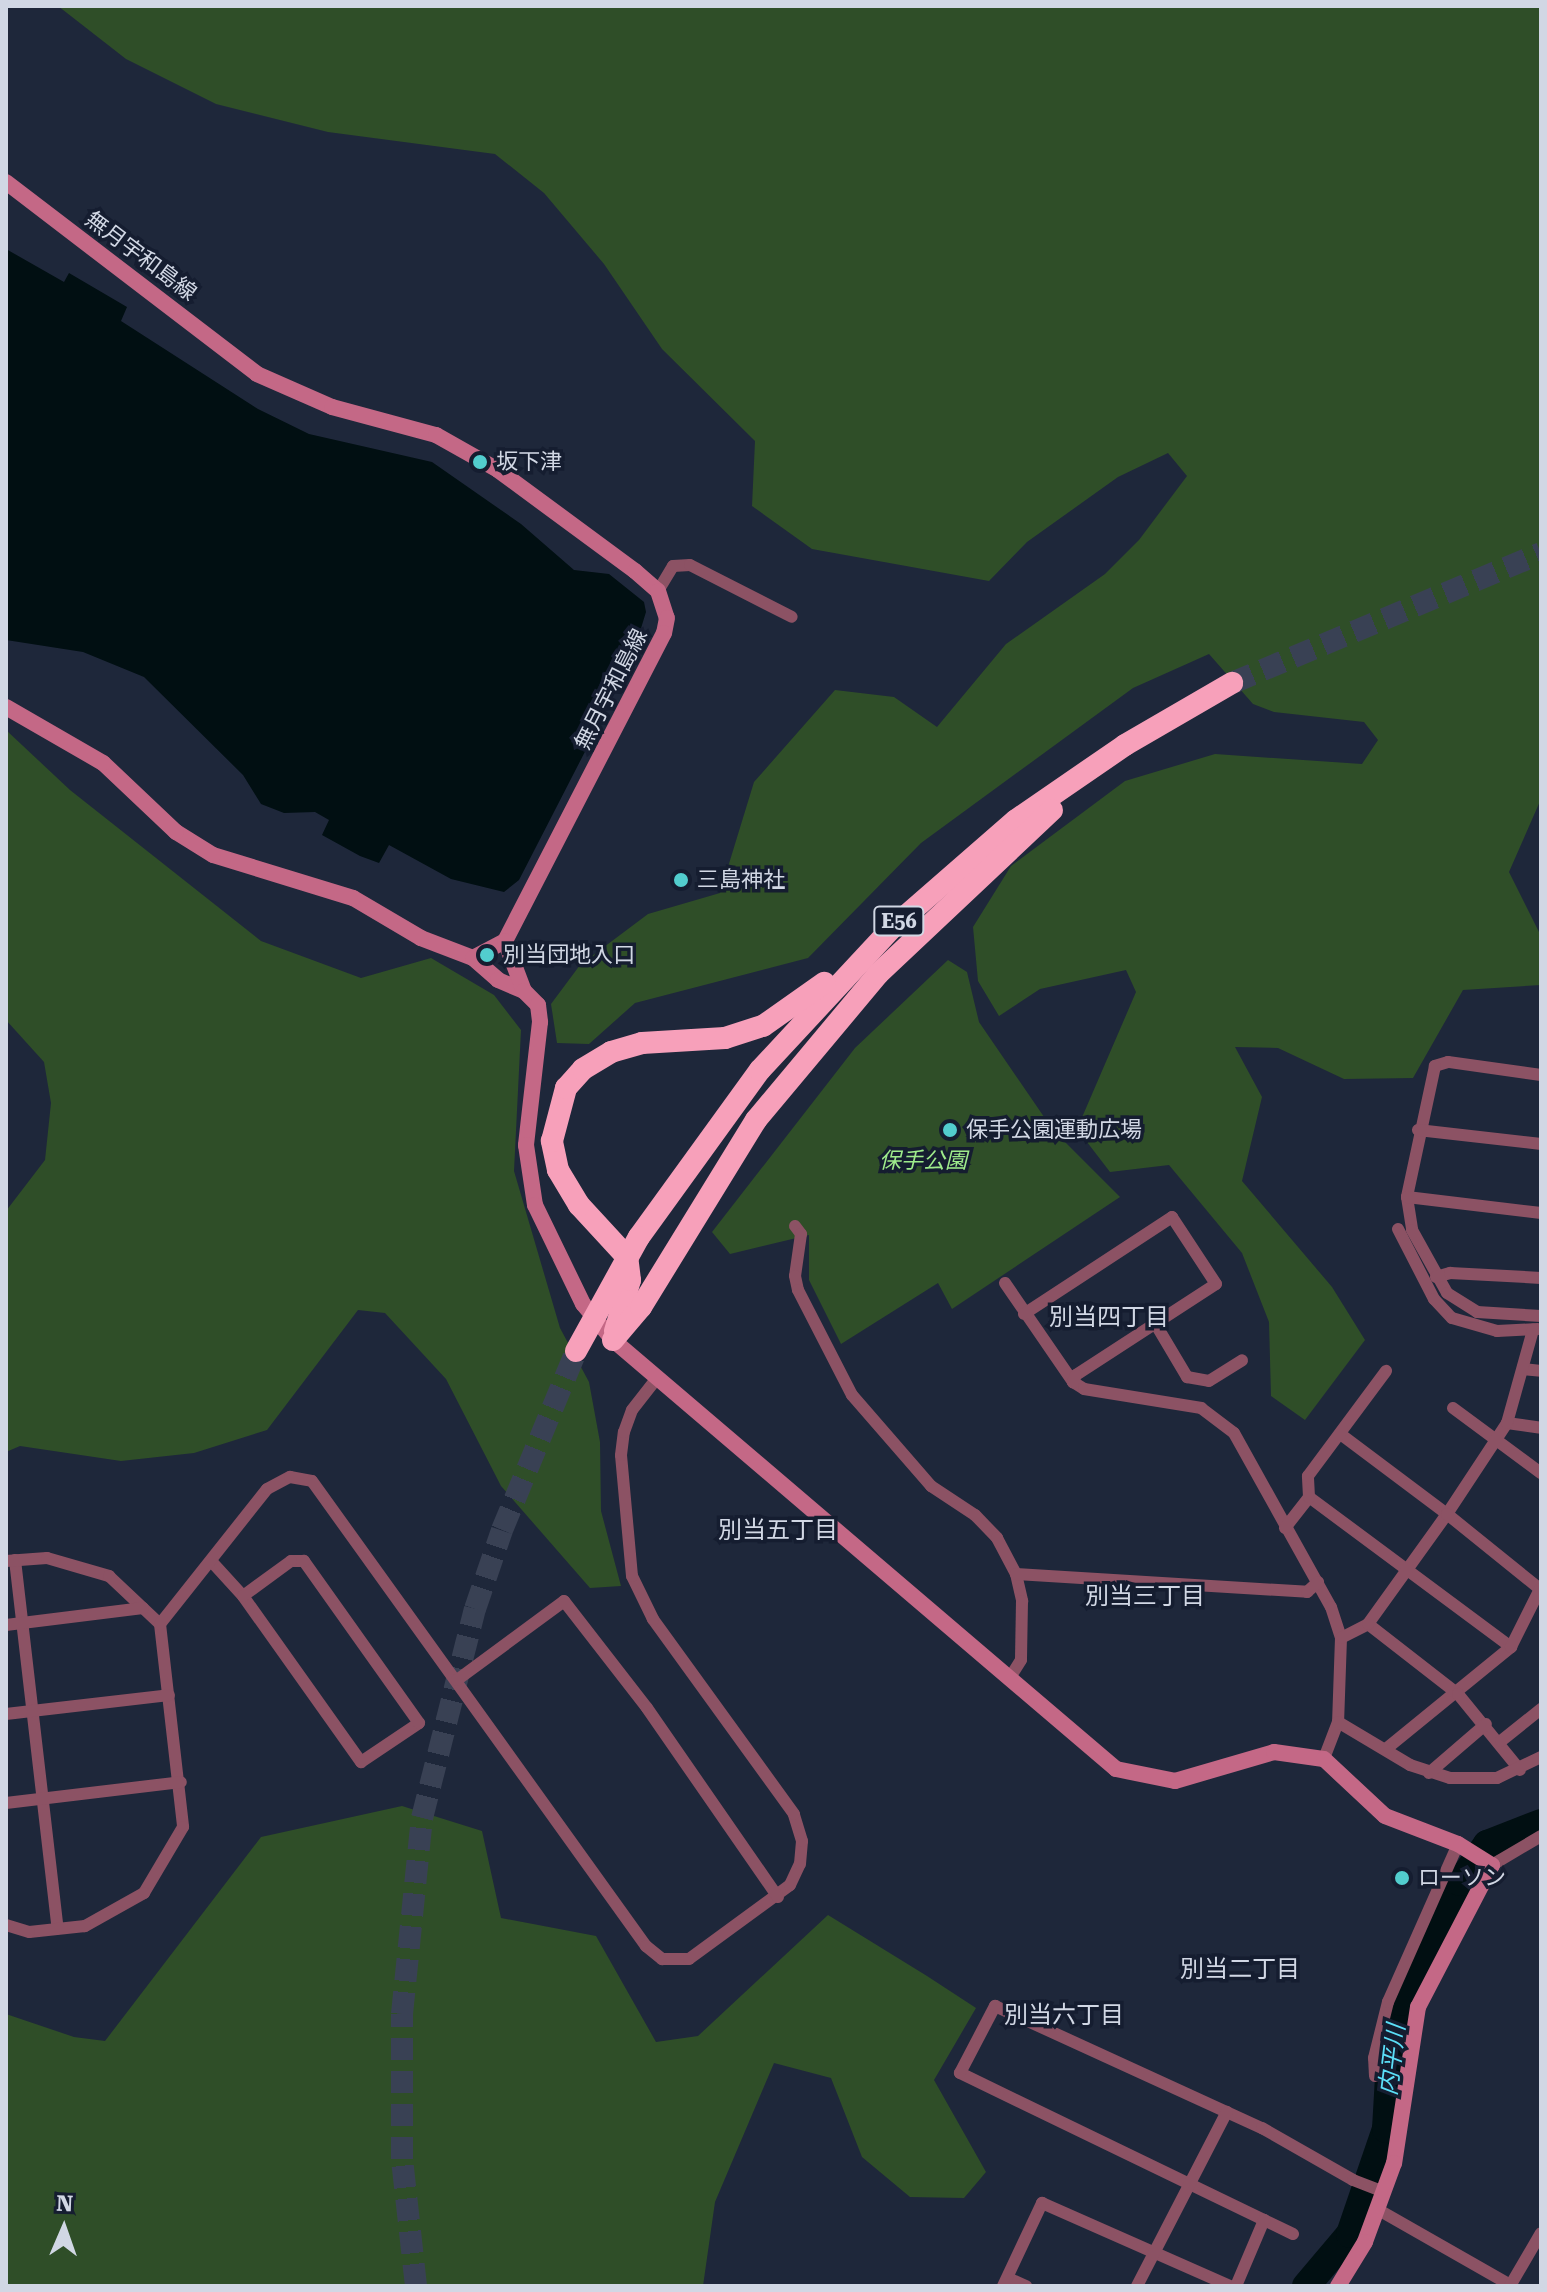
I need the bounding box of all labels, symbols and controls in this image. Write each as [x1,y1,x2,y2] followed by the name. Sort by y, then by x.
[80,206,202,306] street label: 無月宇和島線
[496,449,562,475] place label: 坂下津
[471,453,489,471] marker: 坂下津
[569,624,653,754] street label: 無月宇和島線
[697,867,785,893] place label: 三島神社
[672,871,690,889] marker: 三島神社
[873,905,925,937] road number: E56
[503,942,635,968] place label: 別当団地入口
[478,946,496,964] marker: 別当団地入口
[966,1117,1142,1143] place label: 保手公園運動広場
[941,1121,959,1139] marker: 保手公園運動広場
[879,1148,967,1174] park label: 保手公園
[1049,1304,1169,1332] district label: 別当四丁目
[718,1517,838,1545] district label: 別当五丁目
[1085,1583,1205,1611] district label: 別当三丁目
[1418,1865,1506,1891] place label: ローソン
[1393,1869,1411,1887] marker: ローソン
[1180,1956,1300,1984] district label: 別当二丁目
[1004,2002,1124,2030] district label: 別当六丁目
[1374,2023,1412,2097] water label: 内平川
[24,2188,104,2268] north arrow
[56,2191,74,2216] text: N

